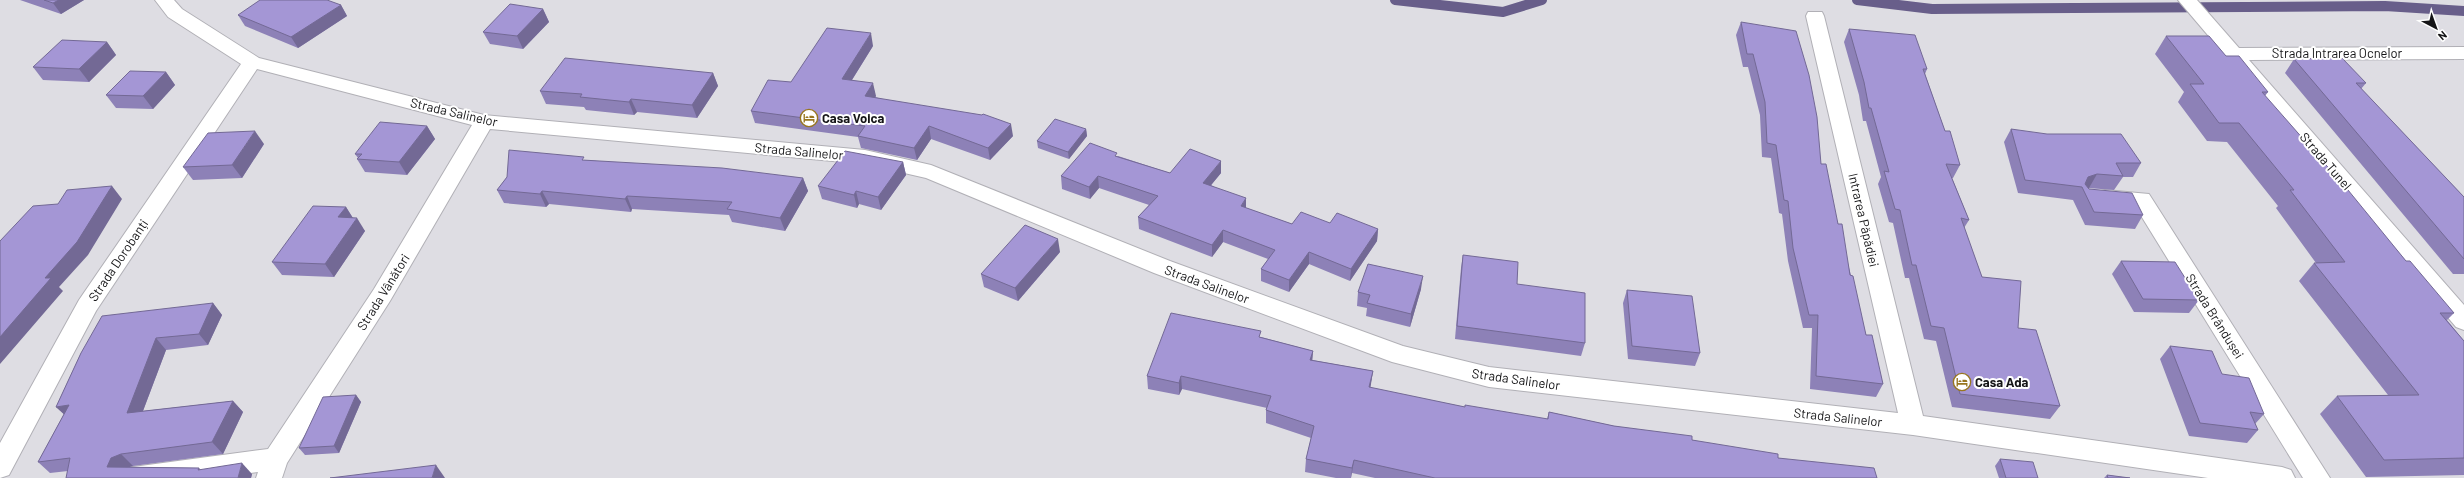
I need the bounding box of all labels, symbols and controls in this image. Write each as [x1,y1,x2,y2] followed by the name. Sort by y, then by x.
[2416,8,2456,48] north arrow
[2436,29,2450,43] text: N
[2272,45,2403,61] street label: Strada Intrarea Ocnelor
[409,94,500,130] street label: Strada Salinelor
[799,108,819,128] hotel icon: Casa Voica
[822,110,885,126] place label: Casa Voica
[2297,129,2355,193] street label: Strada Tunel
[754,139,844,163] street label: Strada Salinelor
[1845,171,1883,269] street label: Intrarea Păpădiei
[85,216,151,304] street label: Strada Dorobanți
[353,251,413,333] street label: Strada Vânători
[1162,261,1252,307] street label: Strada Salinelor
[2183,271,2247,361] street label: Strada Brândușei
[1471,365,1562,393] street label: Strada Salinelor
[1952,372,1972,392] hotel icon: Casa Ada
[1975,374,2029,390] place label: Casa Ada
[1793,404,1883,430] street label: Strada Salinelor

